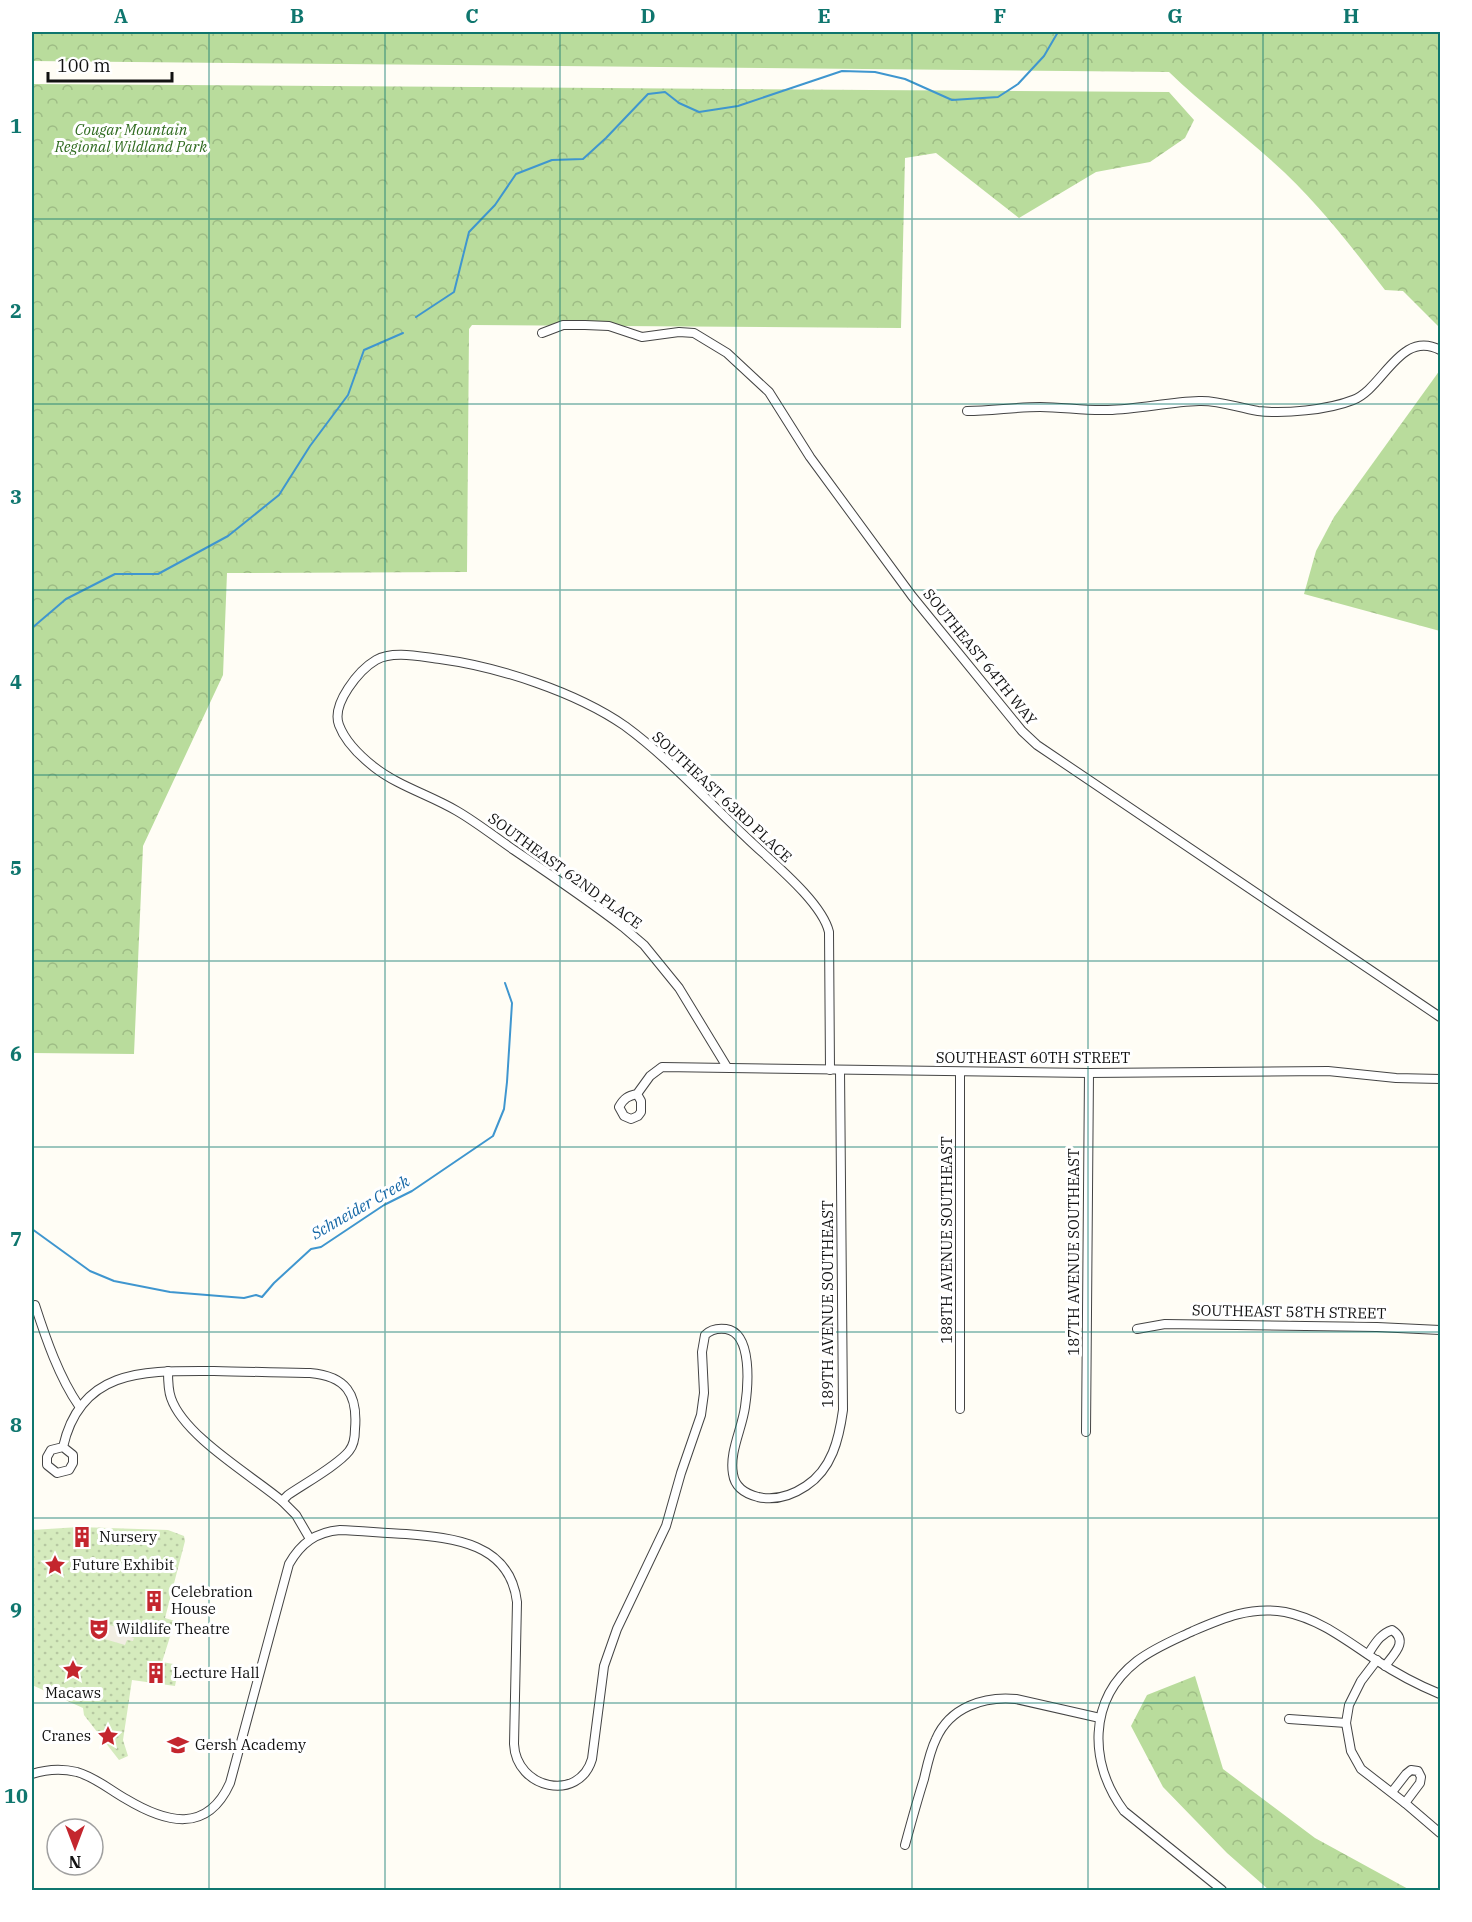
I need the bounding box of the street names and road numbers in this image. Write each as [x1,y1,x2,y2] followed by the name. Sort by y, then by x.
[920,585,1042,729] street label: SOUTHEAST 64TH WAY
[649,727,796,866] street label: SOUTHEAST 63RD PLACE
[485,808,646,933] street label: SOUTHEAST 62ND PLACE
[936,1048,1130,1067] street label: SOUTHEAST 60TH STREET
[937,1136,956,1344] street label: 188TH AVENUE SOUTHEAST
[1064,1148,1083,1356] street label: 187TH AVENUE SOUTHEAST
[818,1200,837,1408] street label: 189TH AVENUE SOUTHEAST
[1192,1300,1387,1323] street label: SOUTHEAST 58TH STREET

